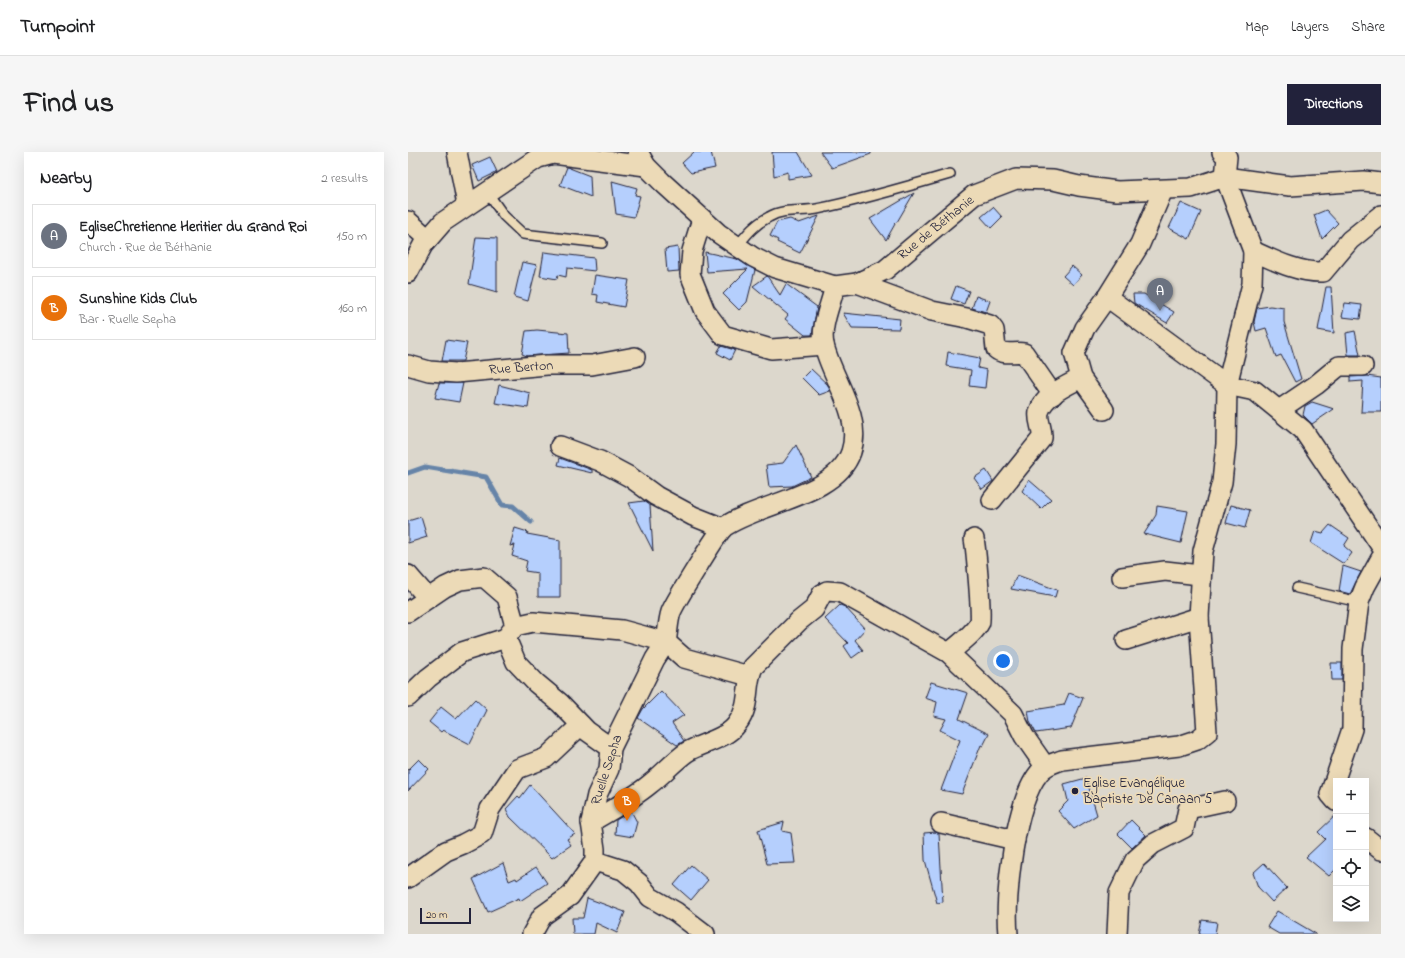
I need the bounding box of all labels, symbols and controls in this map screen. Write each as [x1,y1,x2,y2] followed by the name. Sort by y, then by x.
[20,14,95,41] text: Turnpoint
[1245,17,1269,38] text: Map
[1291,17,1329,38] text: Layers
[1351,17,1385,38] text: Share
[24,84,114,125] text: Find us
[1287,84,1381,125] button: Directions
[40,166,92,191] text: Nearby
[321,169,368,188] text: 2 results
[893,190,979,266] street label: Rue de Béthanie
[79,216,307,238] text: EgliseChretienne Heritier du Grand Roi
[50,227,58,246] text: A
[336,227,367,246] text: 150 m
[79,238,212,257] text: Church · Rue de Béthanie
[1147,278,1173,311] pin: A
[79,288,197,310] text: Sunshine Kids Club
[50,299,58,318] text: B
[338,299,367,318] text: 160 m
[79,310,176,329] text: Bar · Ruelle Sepha
[488,355,554,381] street label: Rue Berton
[993,651,1013,671] your location
[586,732,628,808] street label: Ruelle Sepha
[1082,773,1212,810] place label: Eglise Evangélique Baptiste De Canaan 5
[1333,778,1369,922] map controls
[1333,778,1369,814] button: +
[1070,786,1080,796] marker: Eglise Evangélique Baptiste De Canaan 5
[614,788,640,821] pin: B
[1333,814,1369,850] button: −
[1333,850,1369,886] button: locate
[1333,886,1369,922] button: layers
[420,906,471,925] scale bar
[426,907,448,923] text: 20 m

